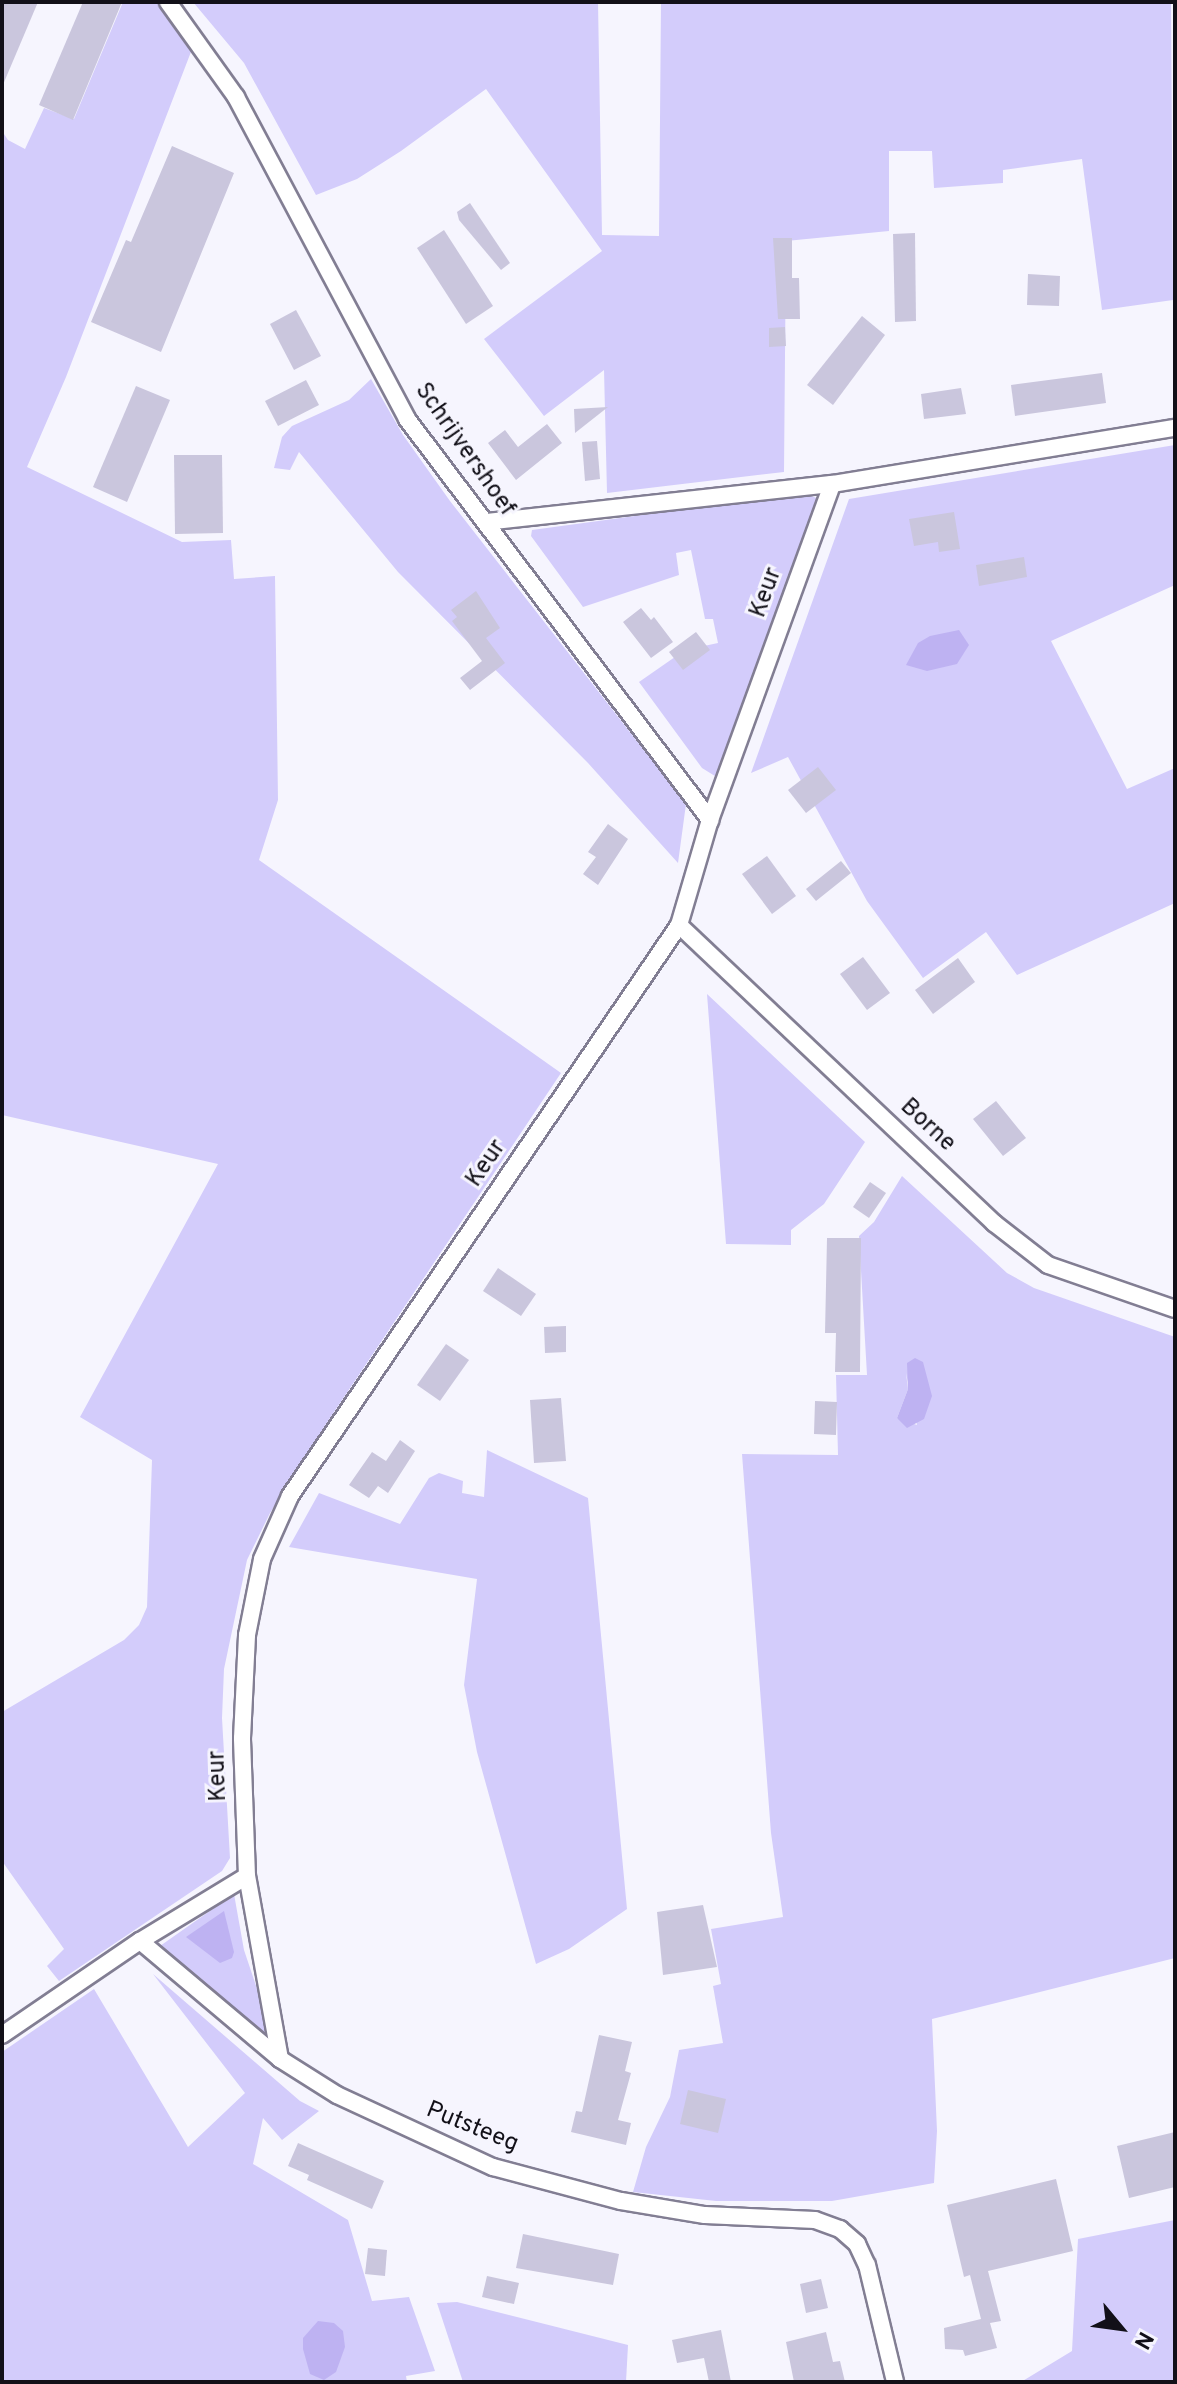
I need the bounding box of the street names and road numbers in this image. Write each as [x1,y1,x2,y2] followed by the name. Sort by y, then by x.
[408,378,520,522] street label: Schrijvershoef
[745,564,789,622] street label: Keur
[893,1093,961,1159] street label: Borne
[461,1135,513,1193] street label: Keur
[204,1750,234,1802] street label: Keur
[422,2096,522,2160] street label: Putsteeg

